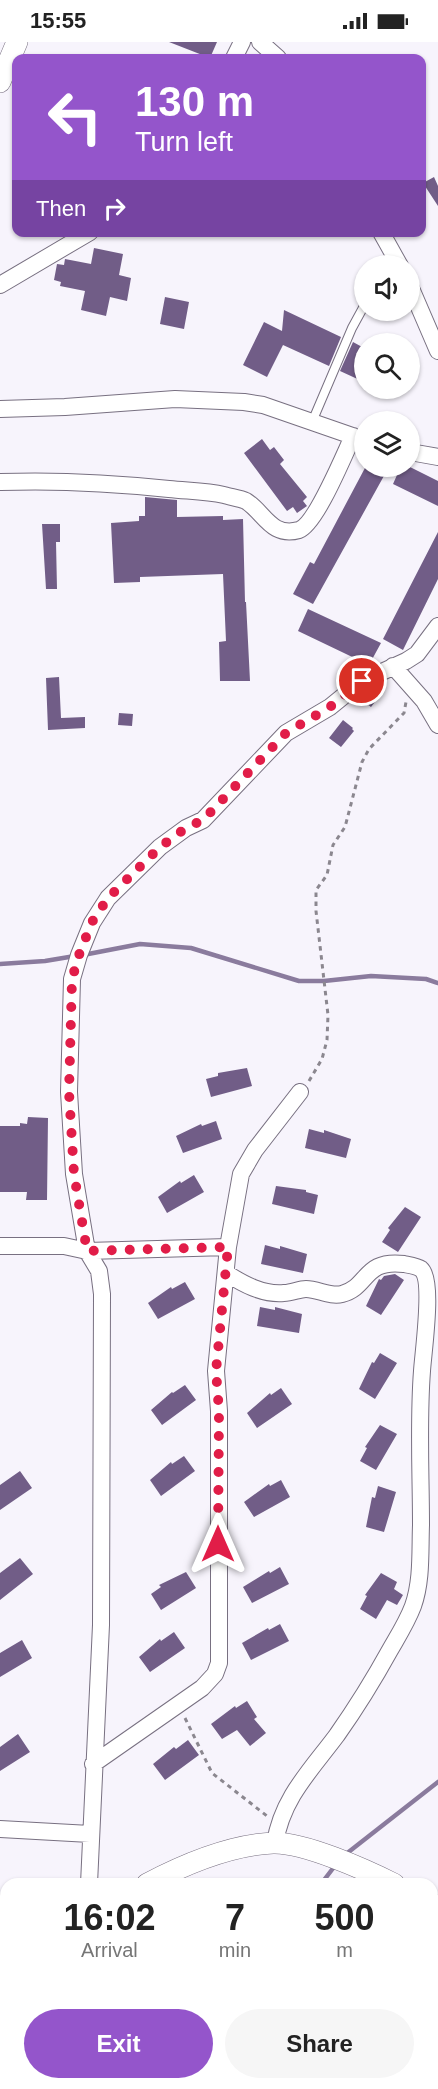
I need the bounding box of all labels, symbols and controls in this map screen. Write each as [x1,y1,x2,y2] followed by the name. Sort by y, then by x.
[30,8,86,33] text: 15:55
[36,78,114,156] icon: left
[135,78,254,125] text: 130 m
[135,127,233,157] text: Turn left
[98,192,131,225] icon: right
[36,196,86,221] text: Then
[354,255,420,477] map controls
[354,255,420,321] button: sound
[354,333,420,399] button: search
[354,411,420,477] button: layers
[336,655,387,706] pin
[345,664,378,697] icon: arrive
[186,1512,250,1576] position arrow
[63,1897,155,1938] text: 16:02
[225,1897,245,1938] text: 7
[314,1897,375,1938] text: 500
[81,1939,138,1961] text: Arrival
[219,1939,251,1961] text: min
[336,1939,353,1961] text: m
[24,2009,213,2078] button: Exit
[225,2009,414,2078] button: Share

